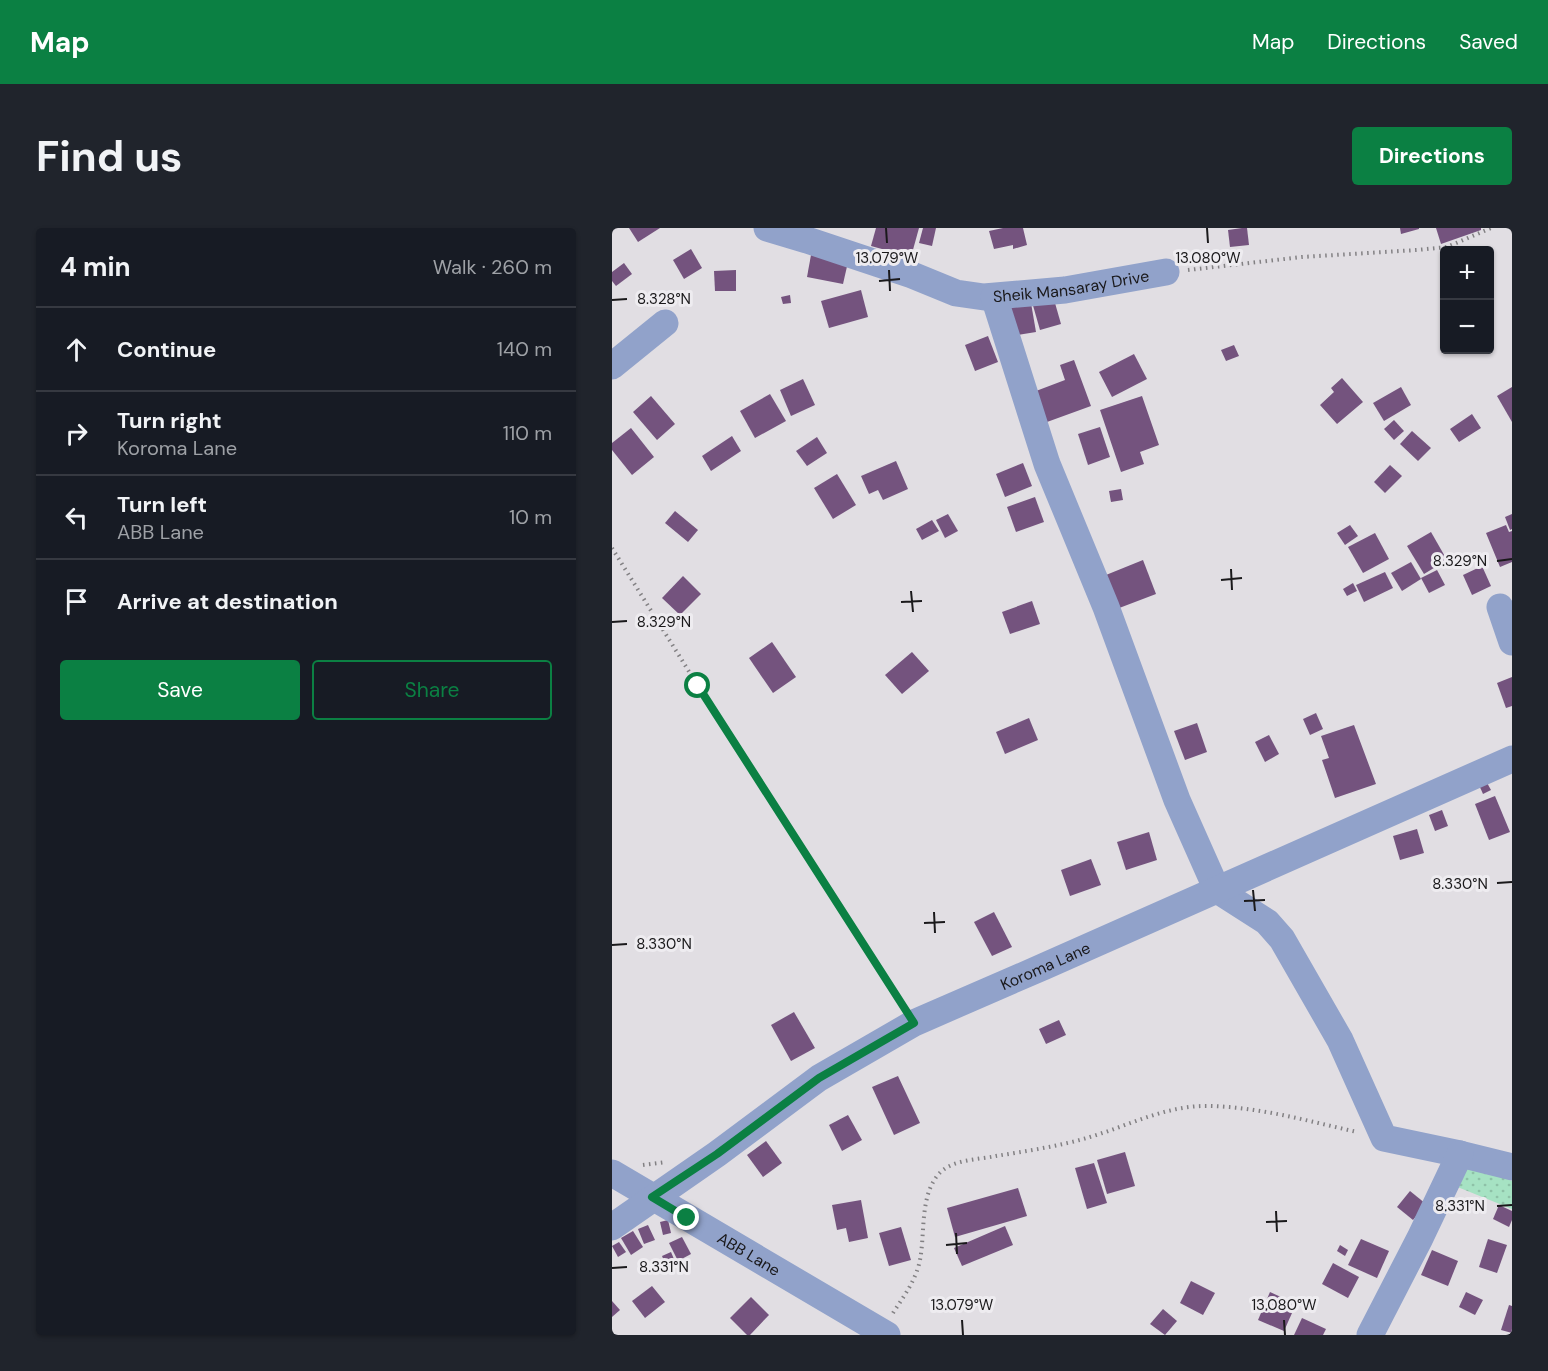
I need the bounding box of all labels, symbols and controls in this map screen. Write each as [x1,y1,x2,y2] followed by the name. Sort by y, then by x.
[30,24,90,61] text: Map
[1252,28,1294,56] text: Map
[1327,28,1426,56] text: Directions
[1459,28,1518,56] text: Saved
[1352,127,1512,185] button: Directions
[36,129,182,184] text: Find us
[1440,246,1494,354] map controls
[1440,246,1494,300] button: +
[856,248,919,268] text: 13.079°W
[1175,248,1241,268] text: 13.080°W
[60,250,131,284] text: 4 min
[433,254,552,280] text: Walk · 260 m
[992,265,1151,307] street label: Sheik Mansaray Drive
[637,289,691,309] text: 8.328°N
[1440,300,1494,354] button: −
[60,333,93,366] icon: ahead
[117,335,216,364] text: Continue
[497,336,552,362] text: 140 m
[117,406,222,435] text: Turn right
[60,417,93,450] icon: right
[503,420,552,446] text: 110 m
[117,435,237,461] text: Koroma Lane
[117,490,207,519] text: Turn left
[60,501,93,534] icon: left
[509,504,552,530] text: 10 m
[117,519,204,545] text: ABB Lane
[1433,551,1487,571] text: 8.329°N
[60,585,93,618] icon: arrive
[117,587,338,616] text: Arrive at destination
[637,612,691,632] text: 8.329°N
[60,660,300,720] button: Save
[312,660,552,720] button: Share
[684,672,710,698] route start
[1432,874,1488,894] text: 8.330°N
[636,934,692,954] text: 8.330°N
[997,937,1093,995] street label: Koroma Lane
[1435,1196,1485,1216] text: 8.331°N
[673,1204,699,1230] route end
[714,1227,784,1280] street label: ABB Lane
[639,1257,689,1277] text: 8.331°N
[931,1295,994,1315] text: 13.079°W
[1251,1295,1317,1315] text: 13.080°W

